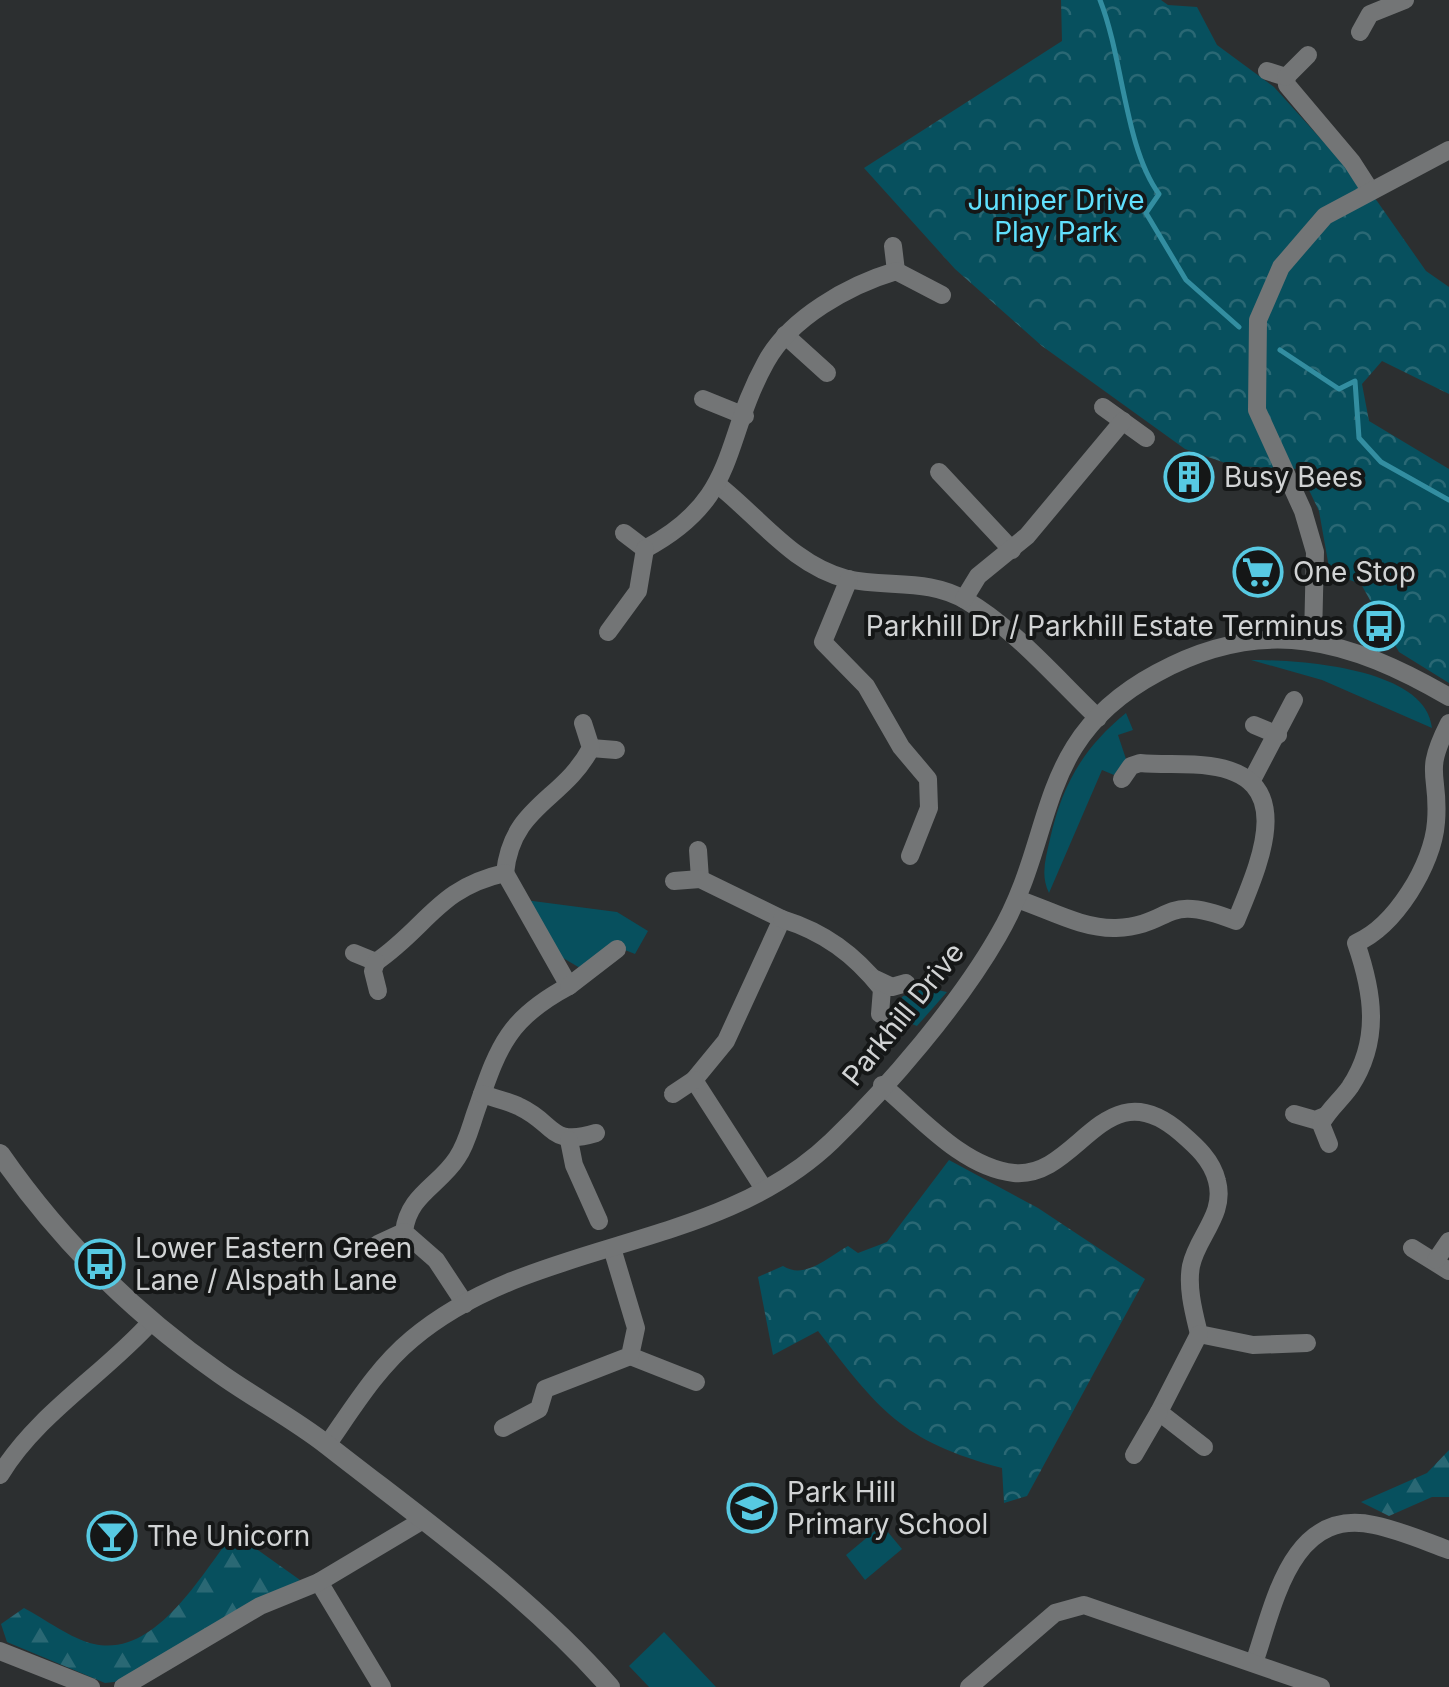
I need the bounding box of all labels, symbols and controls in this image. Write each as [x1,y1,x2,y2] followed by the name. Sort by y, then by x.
[967,183,1145,249] park label: Juniper Drive Play Park
[1163,451,1215,503] building icon: Busy Bees
[1224,460,1363,494] place label: Busy Bees
[1232,546,1284,598] supermarket icon: One Stop
[1293,555,1416,589] place label: One Stop
[1353,600,1405,652] bus stop icon: Parkhill Dr / Parkhill Estate Terminus
[866,609,1344,643] place label: Parkhill Dr / Parkhill Estate Terminus
[835,936,971,1092] street label: Parkhill Drive
[135,1231,412,1297] place label: Lower Eastern Green Lane / Alspath Lane
[74,1238,126,1290] bus stop icon: Lower Eastern Green Lane / Alspath Lane
[787,1475,988,1541] place label: Park Hill Primary School
[726,1482,778,1534] school or university icon: Park Hill Primary School
[86,1510,138,1562] bar icon: The Unicorn
[147,1519,310,1553] place label: The Unicorn

